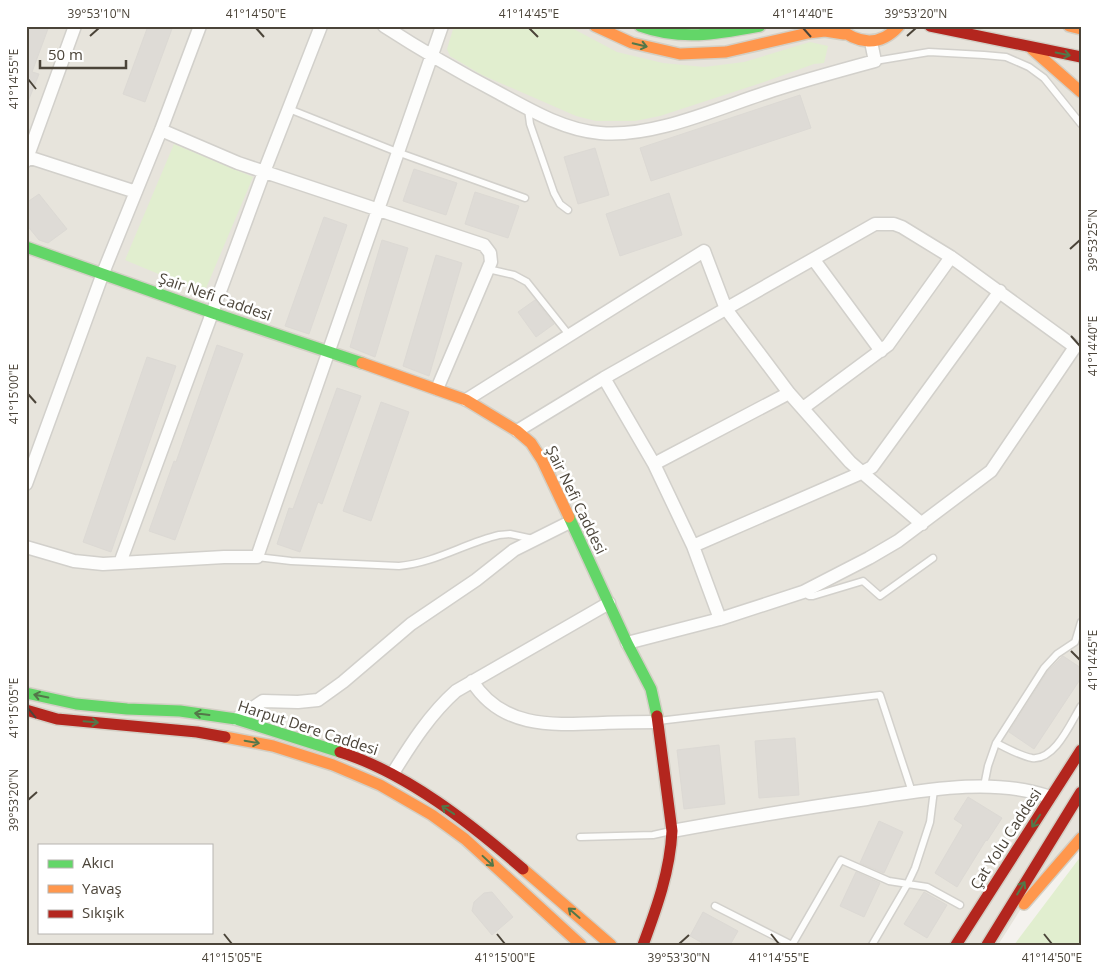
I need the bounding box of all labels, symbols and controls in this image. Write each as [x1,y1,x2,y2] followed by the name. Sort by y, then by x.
[68,5,130,22] text: 39°53'10"N
[226,5,286,22] text: 41°14'50"E
[499,5,559,22] text: 41°14'45"E
[773,5,833,22] text: 41°14'40"E
[885,5,947,22] text: 39°53'20"N
[40,38,126,70] scale bar
[632,41,648,50] one-way arrow
[48,44,83,64] text: 50 m
[5,49,22,109] text: 41°14'55"E
[1055,50,1071,59] one-way arrow
[1084,209,1101,271] text: 39°53'25"N
[156,267,275,325] street label: Şair Nefi Caddesi
[1084,316,1101,376] text: 41°14'40"E
[5,364,22,424] text: 41°15'00"E
[542,442,612,557] street label: Şair Nefi Caddesi
[1084,630,1101,690] text: 41°14'45"E
[5,678,22,738] text: 41°15'05"E
[33,691,49,701] one-way arrow
[236,695,381,759] street label: Harput Dere Caddesi
[194,709,210,719] one-way arrow
[83,717,99,727] one-way arrow
[244,738,260,747] one-way arrow
[5,769,22,831] text: 39°53'20"N
[965,784,1045,893] street label: Çat Yolu Caddesi
[442,805,456,815] one-way arrow
[1030,813,1040,827] one-way arrow
[38,844,212,934] legend
[82,852,114,872] text: Akıcı
[481,855,494,867] one-way arrow
[82,878,122,898] text: Yavaş
[1017,882,1027,896] one-way arrow
[82,902,125,922] text: Sıkışık
[568,908,581,919] one-way arrow
[202,949,262,966] text: 41°15'05"E
[475,949,535,966] text: 41°15'00"E
[648,949,710,966] text: 39°53'30"N
[749,949,809,966] text: 41°14'55"E
[1022,949,1082,966] text: 41°14'50"E

